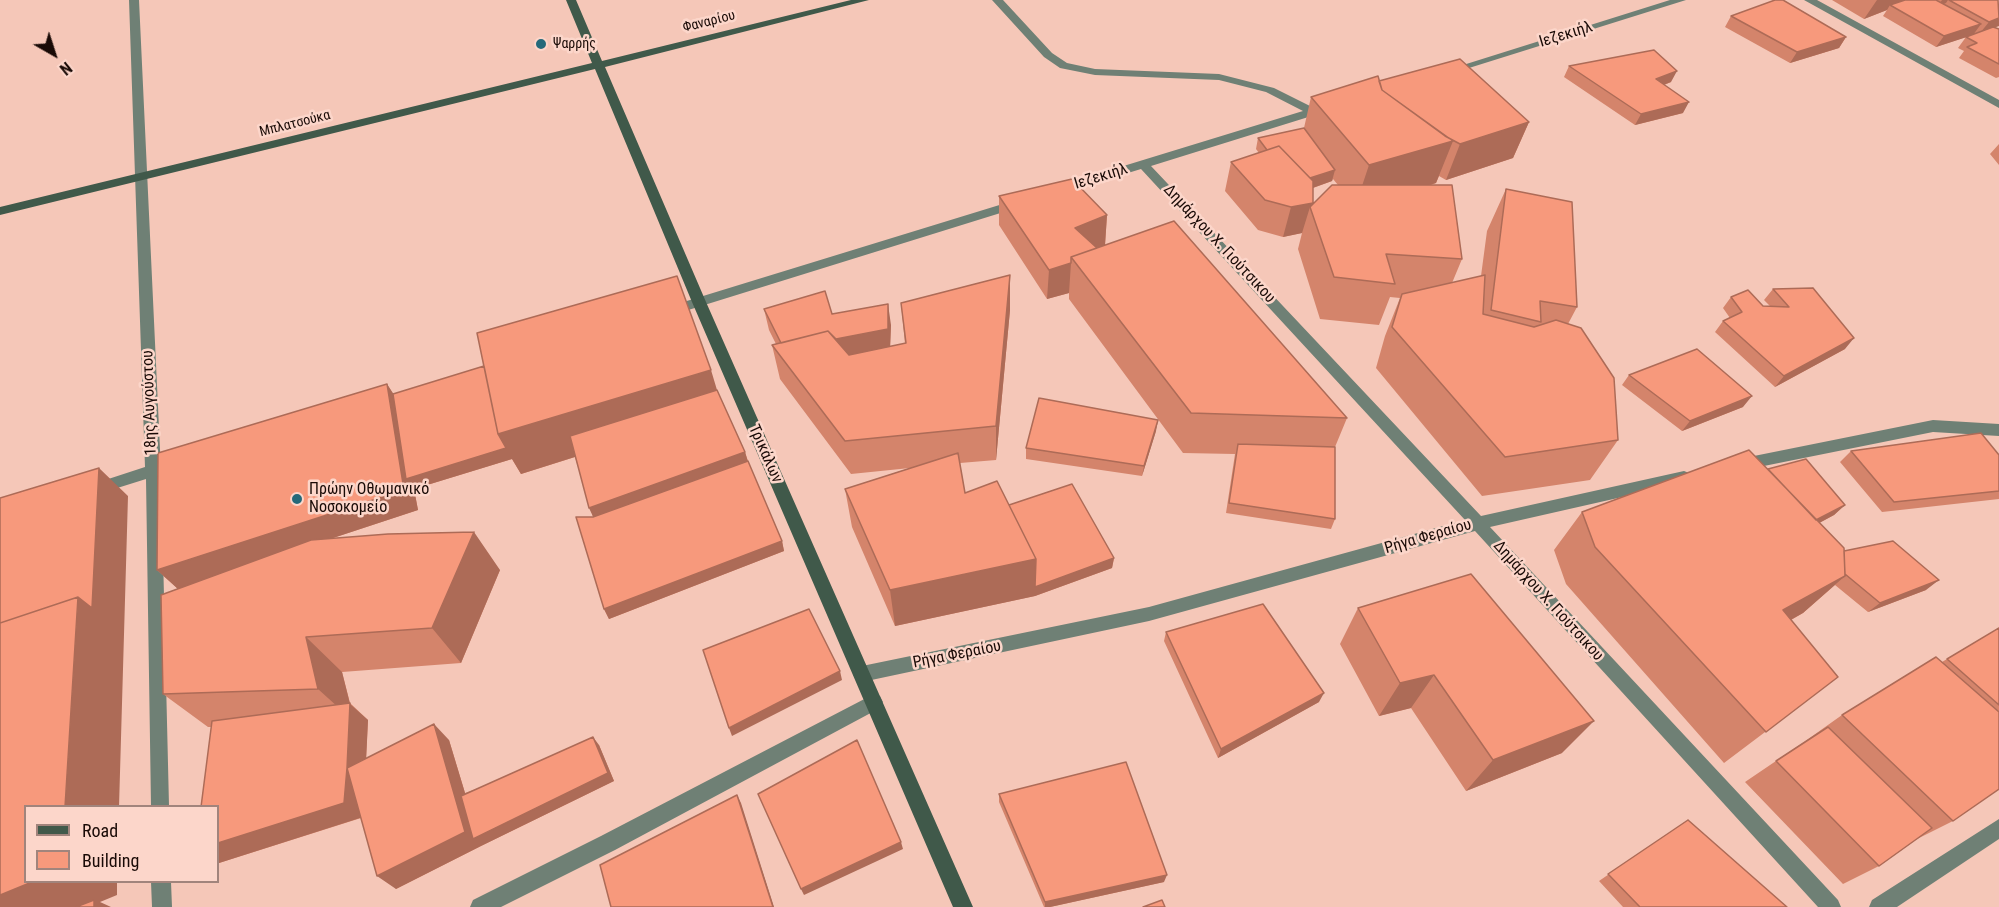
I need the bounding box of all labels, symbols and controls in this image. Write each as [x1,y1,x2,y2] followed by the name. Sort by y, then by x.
[681,7,737,37] street label: Φαναρίου
[1537,18,1595,52] street label: Ιεζεκιήλ
[24,24,84,84] north arrow
[553,36,596,52] place label: Ψαρρής
[534,37,548,51] marker: Ψαρρής
[56,58,75,79] text: N
[258,107,332,141] street label: Μπλατσούκα
[1072,160,1130,194] street label: Ιεζεκιήλ
[1159,181,1279,307] street label: Δημάρχου Χ. Γιούτσικου
[139,350,161,456] street label: 18ης Αυγούστου
[744,422,786,486] street label: Τρικάλων
[309,480,429,518] place label: Πρώην Οθωμανικό Νοσοκομείο
[290,492,304,506] marker: Πρώην Οθωμανικό Νοσοκομείο
[1382,515,1474,559] street label: Ρήγα Φεραίου
[1489,537,1607,665] street label: Δημάρχου Χ. Γιούτσικου
[911,637,1003,673] street label: Ρήγα Φεραίου
[24,805,219,883] legend
[82,820,118,841] text: Road
[82,850,139,871] text: Building

